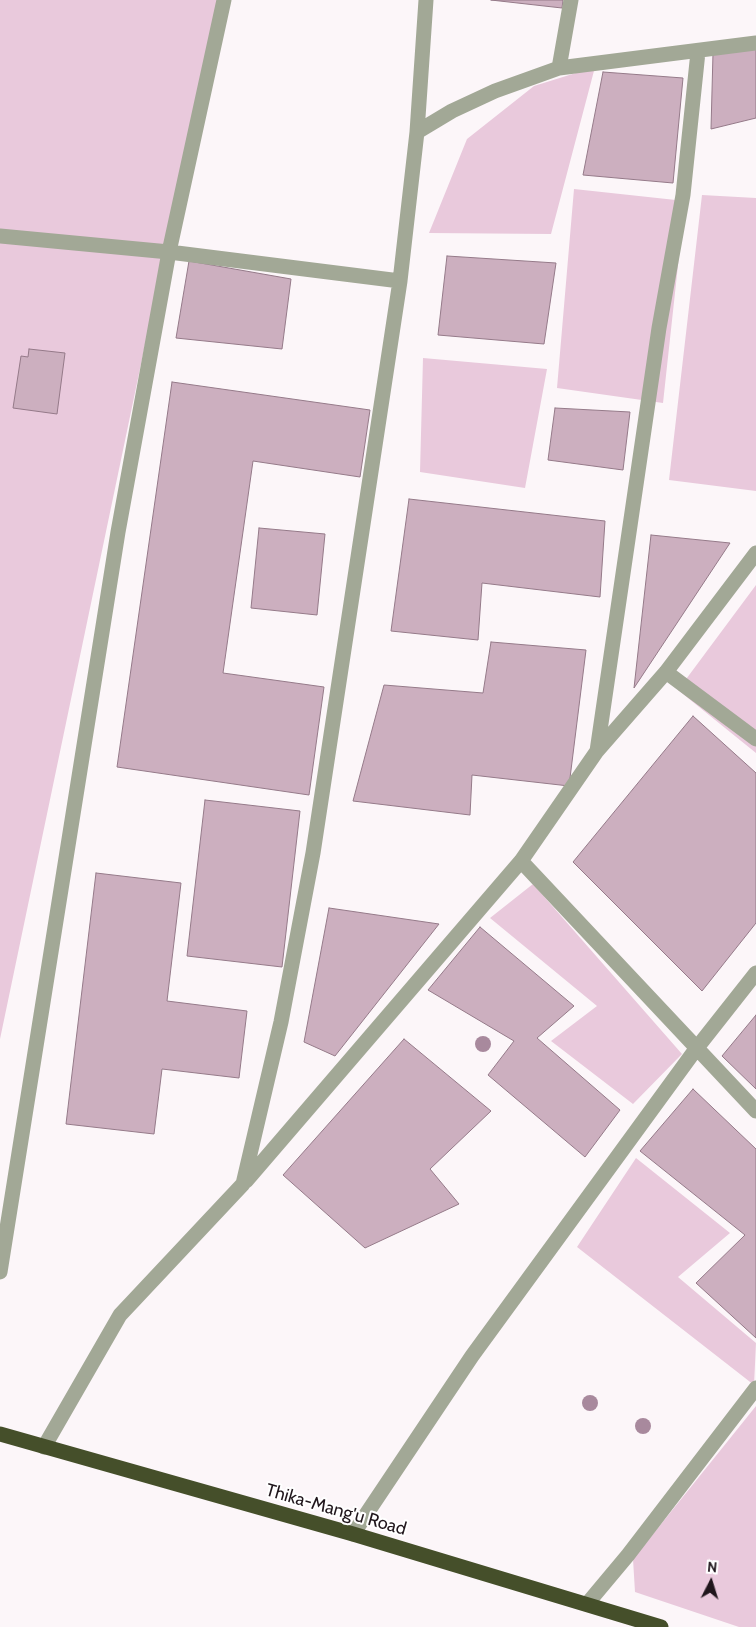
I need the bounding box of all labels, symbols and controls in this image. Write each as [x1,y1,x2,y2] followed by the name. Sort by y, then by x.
[263,1480,409,1540] street label: Thika-Mang'u Road
[686,1557,736,1607] north arrow
[707,1558,718,1576] text: N

